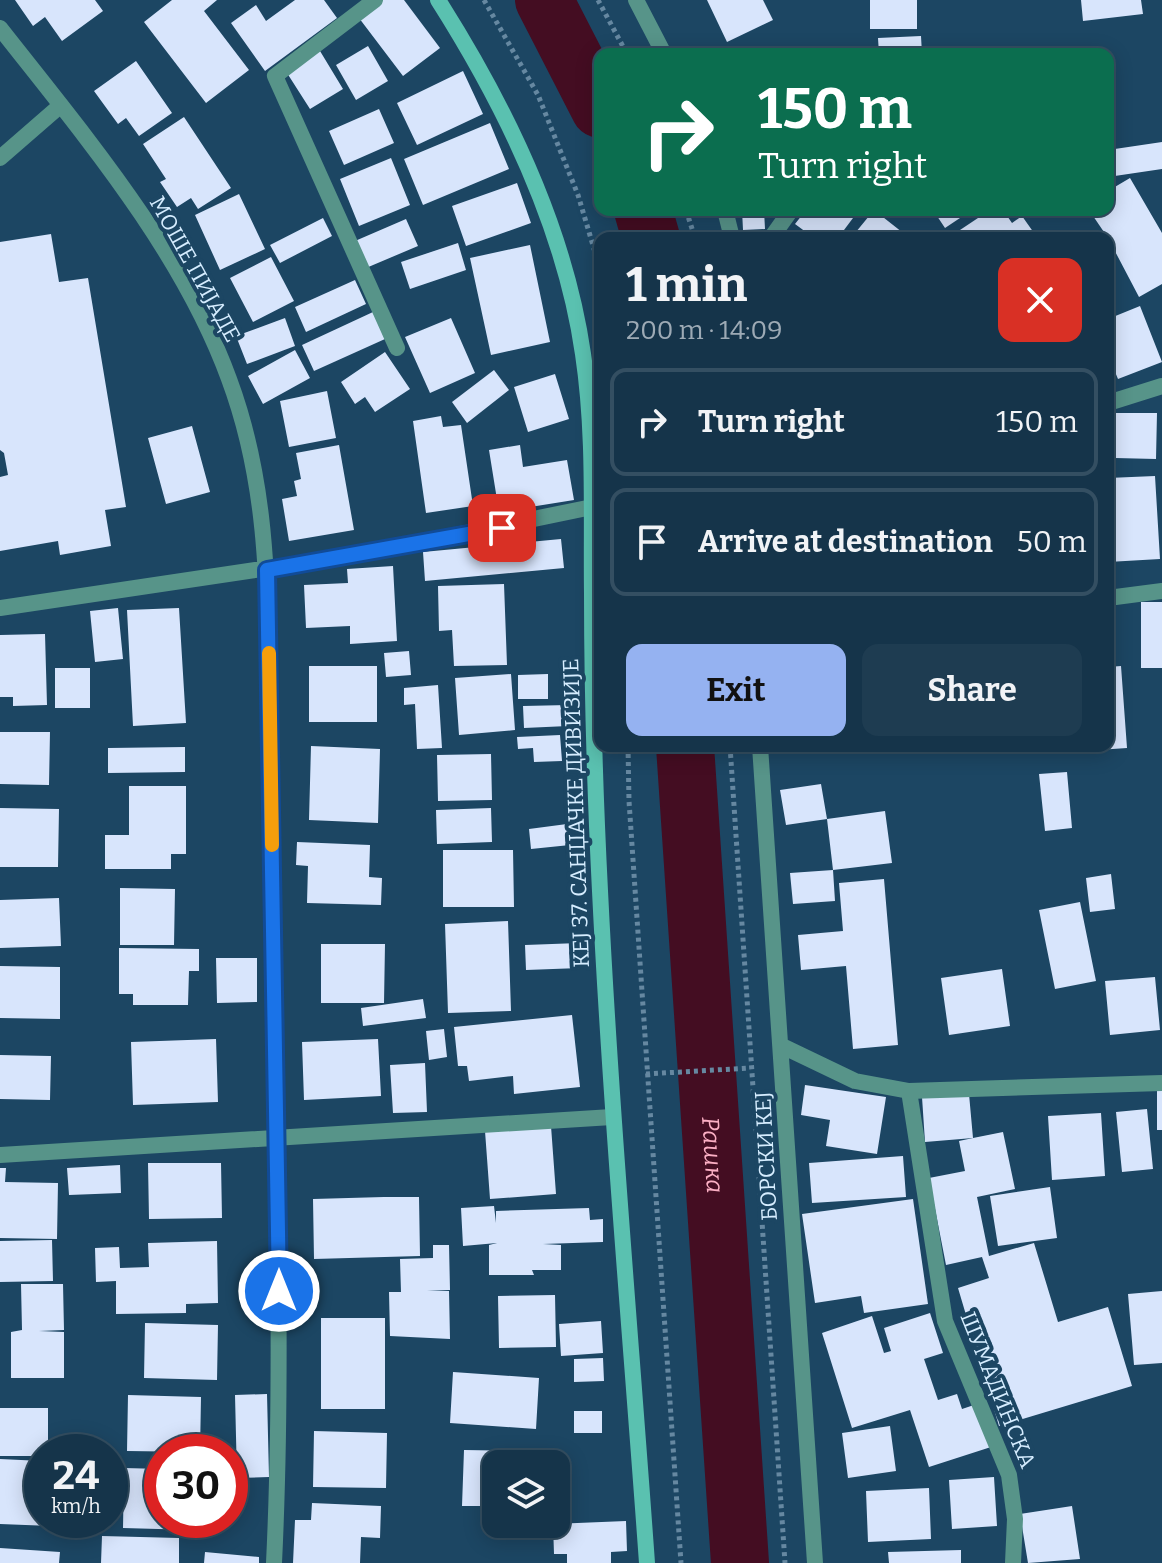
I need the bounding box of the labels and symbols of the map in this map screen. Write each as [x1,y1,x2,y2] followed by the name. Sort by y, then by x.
[144,191,246,347] street label: МОШЕ ПИЈАДЕ
[468,494,536,562] pin
[557,658,595,968] street label: КЕЈ 37. САНЏАЧКЕ ДИВИЗИЈЕ
[749,1091,783,1221] street label: БОРСКИ КЕЈ
[696,1116,729,1194] water label: Рашка
[237,1249,321,1333] position arrow
[954,1308,1042,1472] street label: ШУМАДИНСКА
[144,1434,248,1538] speed limit sign: 30

